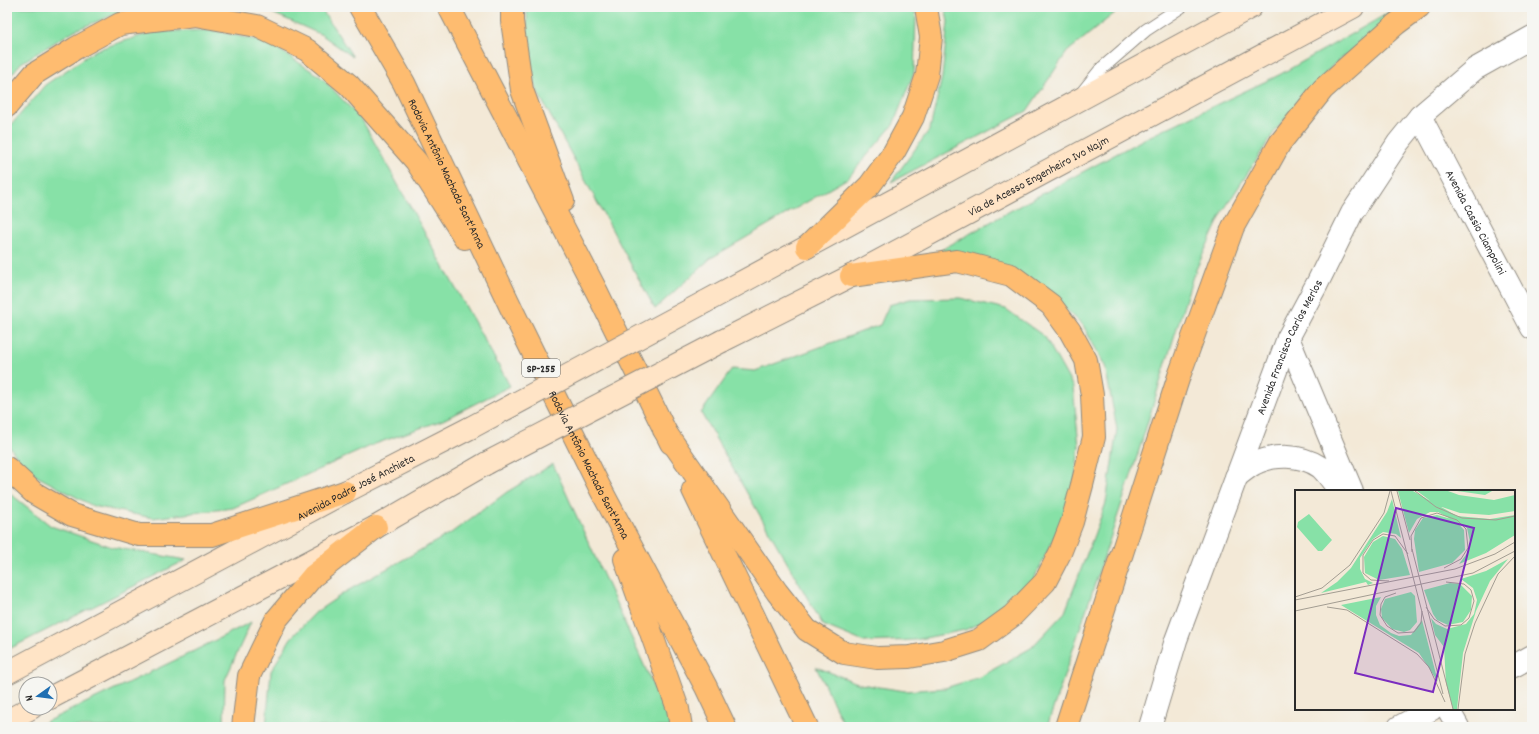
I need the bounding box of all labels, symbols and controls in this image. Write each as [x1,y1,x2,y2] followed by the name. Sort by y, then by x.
[403,96,489,252] street label: Rodovia Antônio Machado Sant'Anna
[966,132,1112,222] street label: Via de Acesso Engenheiro Ivo Najm
[1440,167,1509,278] street label: Avenida Cassio Ciampolini
[1253,277,1328,418] street label: Avenida Francisco Carlos Merlos
[522,359,560,377] road number: SP-255
[543,388,633,543] street label: Rodovia Antônio Machado Sant'Anna
[294,451,418,526] street label: Avenida Padre José Anchieta
[1295,490,1515,710] inset map
[18,676,58,716] north arrow
[22,693,39,703] text: N

